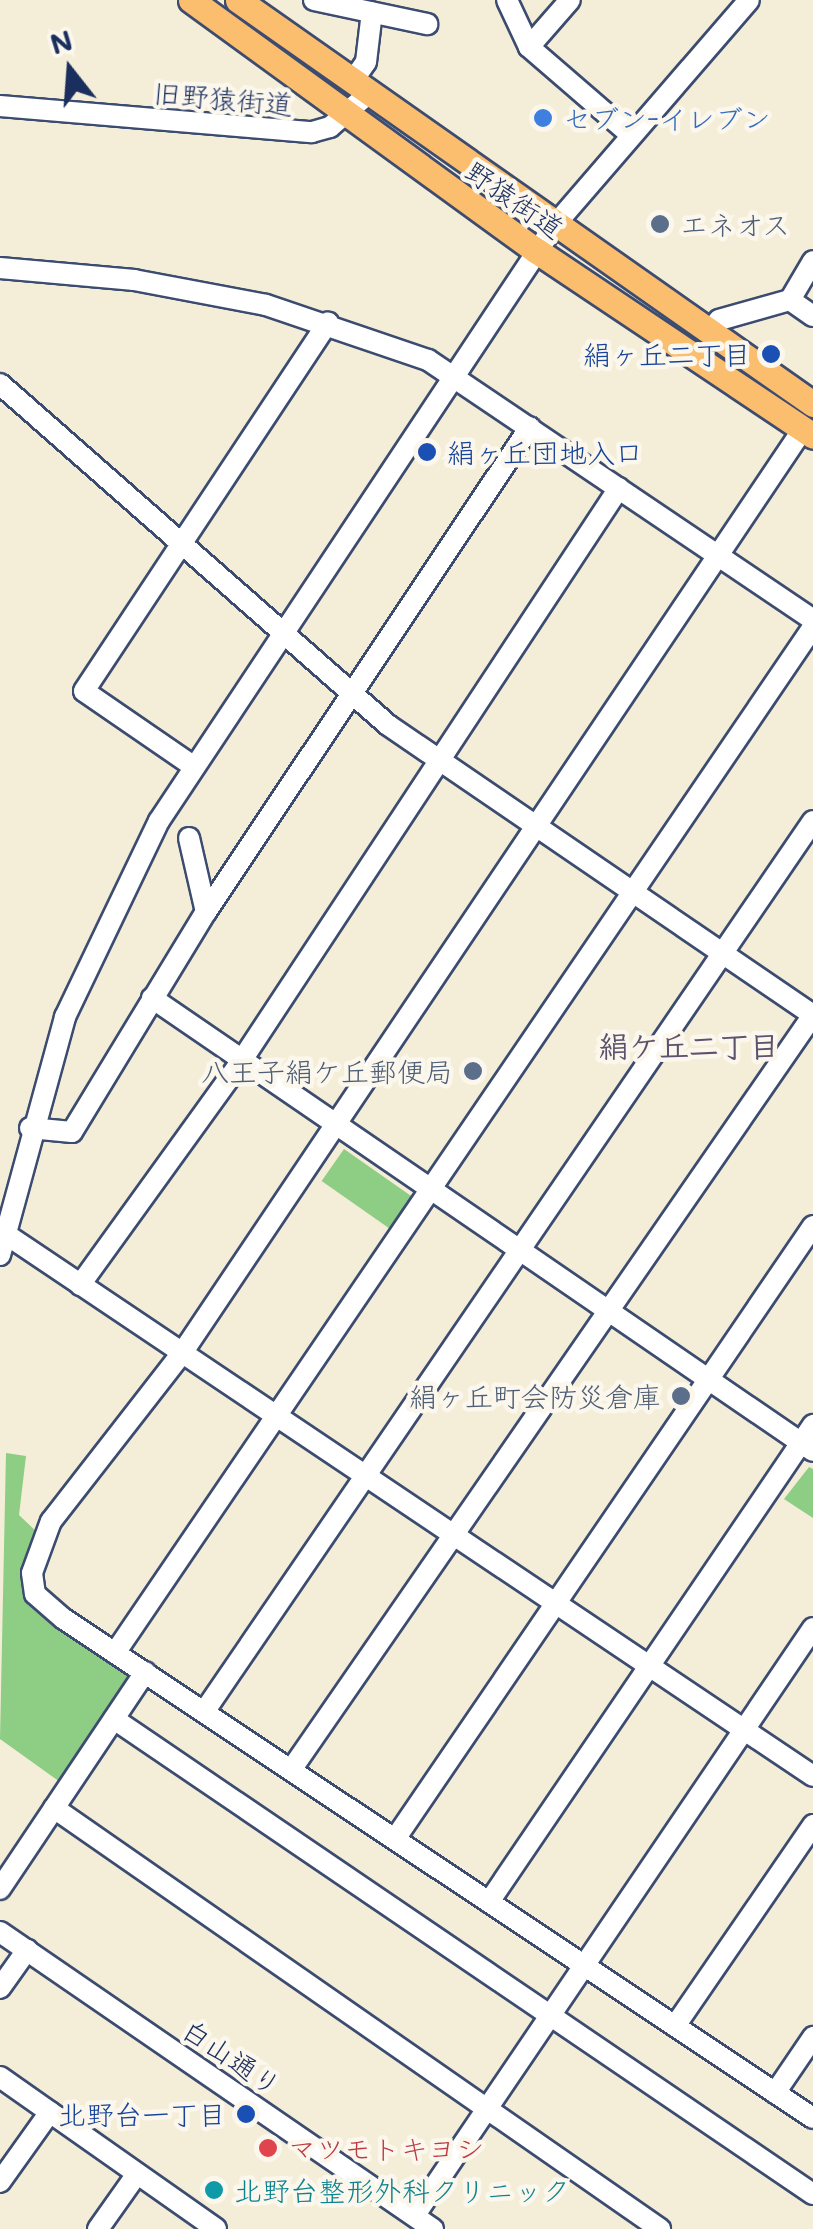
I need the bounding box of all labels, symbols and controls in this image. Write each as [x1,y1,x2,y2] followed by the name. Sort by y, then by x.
[20,20,120,120] north arrow
[46,21,77,62] text: N
[152,75,294,121] street label: 旧野猿街道
[563,101,771,135] place label: セブン-イレブン
[532,107,554,129] marker: セブン-イレブン
[459,153,571,245] street label: 野猿街道
[680,207,792,241] place label: エネオス
[649,213,671,235] marker: エネオス
[583,337,751,371] place label: 絹ヶ丘二丁目
[760,343,782,365] marker: 絹ヶ丘二丁目
[447,435,643,469] place label: 絹ヶ丘団地入口
[416,441,438,463] marker: 絹ヶ丘団地入口
[599,1027,779,1063] district label: 絹ケ丘二丁目
[201,1054,453,1088] place label: 八王子絹ケ丘郵便局
[462,1060,484,1082] marker: 八王子絹ケ丘郵便局
[409,1379,661,1413] place label: 絹ヶ丘町会防災倉庫
[670,1385,692,1407] marker: 絹ヶ丘町会防災倉庫
[176,2012,288,2102] street label: 白山通り
[58,2097,226,2131] place label: 北野台一丁目
[235,2103,257,2125] marker: 北野台一丁目
[288,2131,484,2165] place label: マツモトキヨシ
[257,2137,279,2159] marker: マツモトキヨシ
[234,2173,570,2207] place label: 北野台整形外科クリニック
[203,2179,225,2201] marker: 北野台整形外科クリニック

